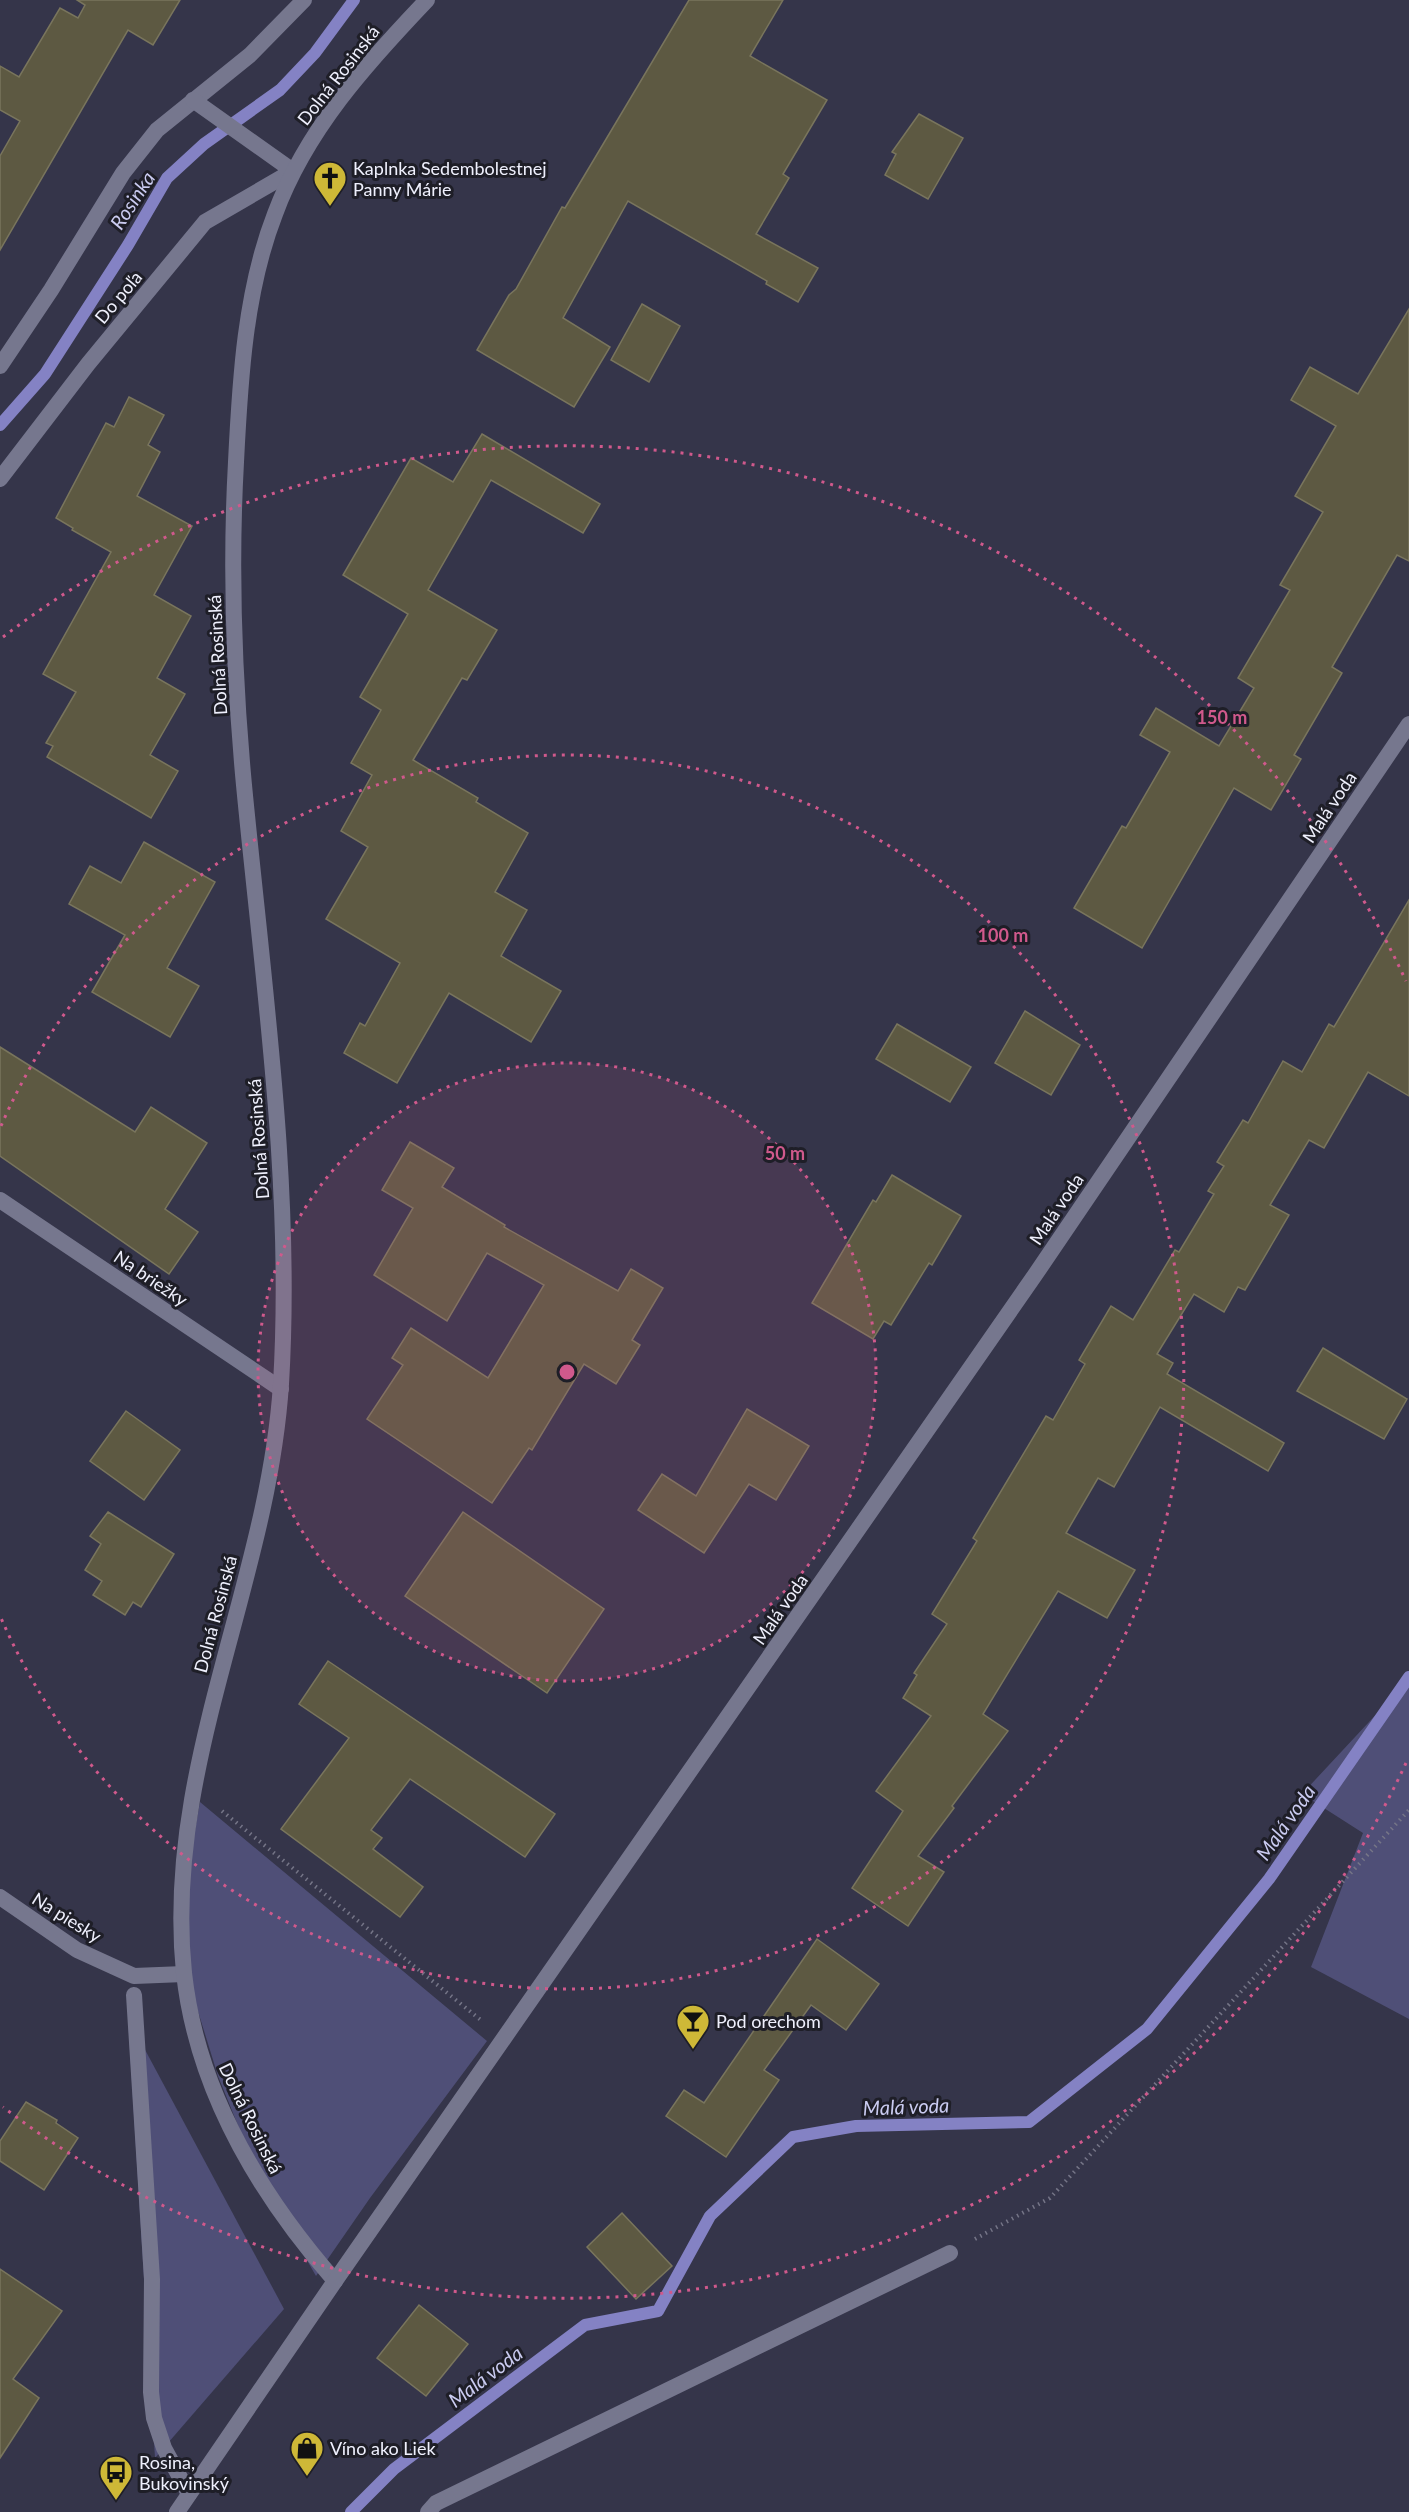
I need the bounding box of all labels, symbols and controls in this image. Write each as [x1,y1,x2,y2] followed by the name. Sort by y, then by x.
[292,21,384,129] street label: Dolná Rosinská
[353,157,547,200] place label: Kaplnka Sedembolestnej Panny Márie
[312,160,348,207] church icon: Kaplnka Sedembolestnej Panny Márie
[105,167,159,233] water label: Rosinka
[90,266,146,328] street label: Do poľa
[203,594,231,716] street label: Dolná Rosinská
[1197,706,1247,728] text: 150 m
[1297,767,1361,847] street label: Malá voda
[978,924,1028,946] text: 100 m
[243,1078,273,1200] street label: Dolná Rosinská
[765,1142,805,1164] text: 50 m
[1024,1169,1088,1249] street label: Malá voda
[110,1245,193,1311] street label: Na briežky
[557,1362,577,1382] centre of rings
[189,1553,241,1675] street label: Dolná Rosinská
[748,1570,812,1648] street label: Malá voda
[1250,1780,1320,1864] water label: Malá voda
[28,1887,106,1947] street label: Na piesky
[675,2003,711,2050] bar icon: Pod orechom
[716,2010,821,2032] place label: Pod orechom
[215,2059,287,2177] street label: Dolná Rosinská
[862,2092,950,2120] water label: Malá voda
[443,2340,527,2412] water label: Malá voda
[289,2430,325,2477] shop icon: Víno ako Liek
[330,2437,436,2459] place label: Víno ako Liek
[139,2451,230,2494] place label: Rosina, Bukovinský
[98,2454,134,2501] bus stop icon: Rosina, Bukovinský

